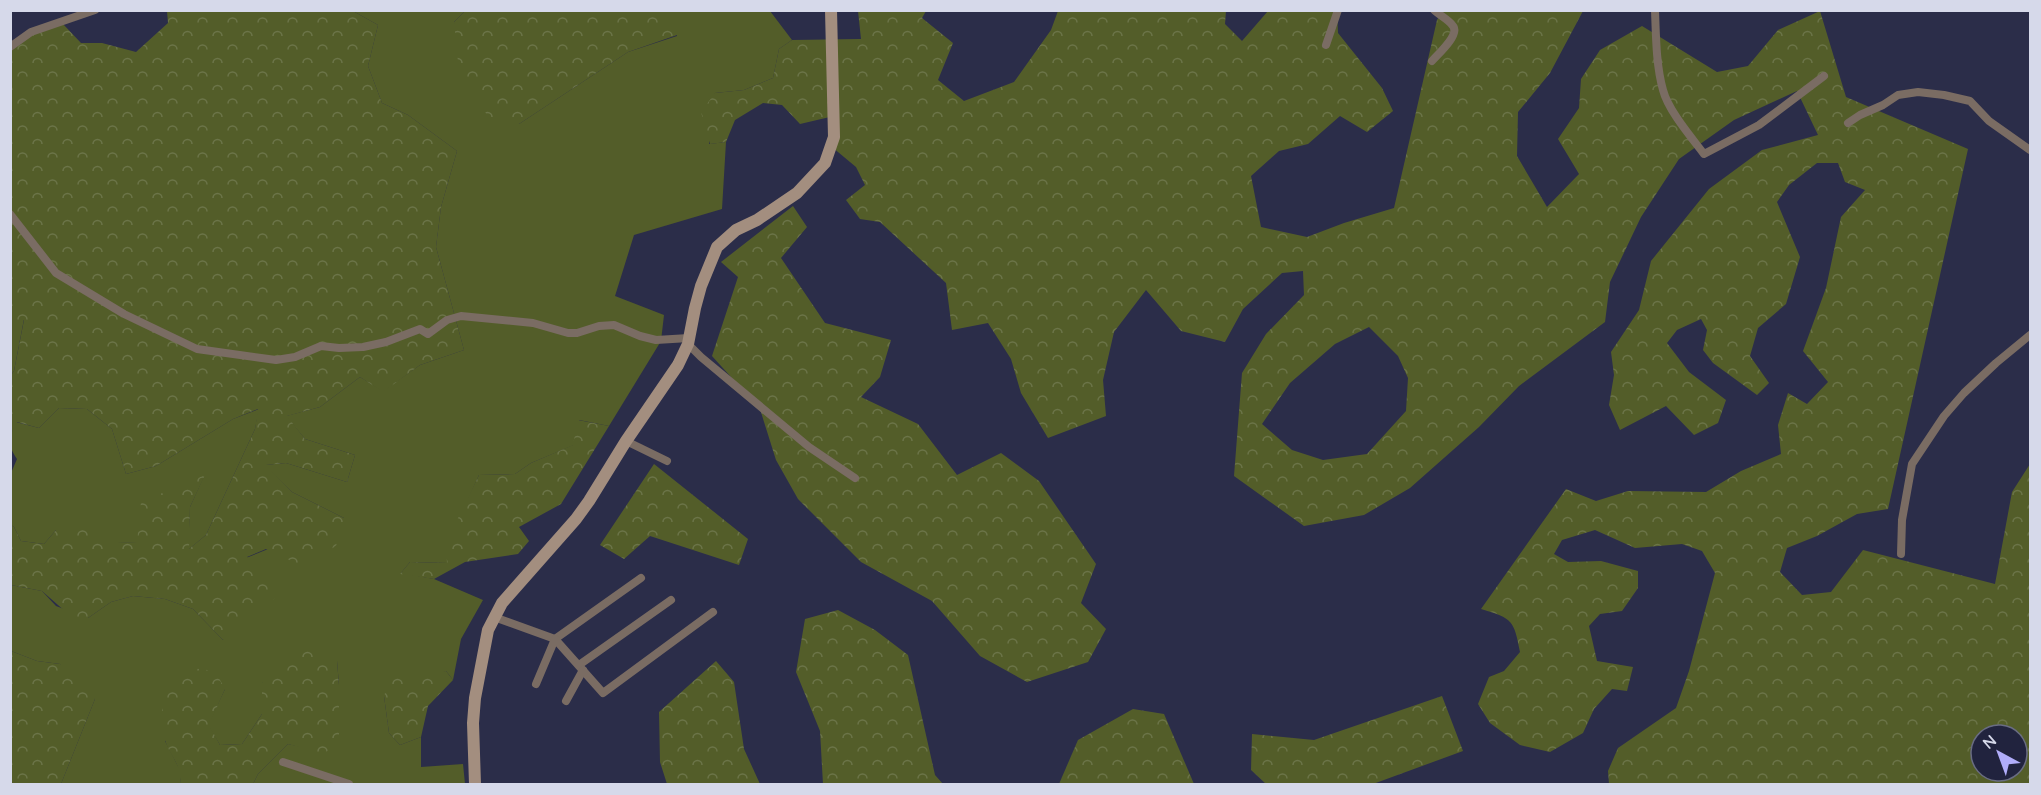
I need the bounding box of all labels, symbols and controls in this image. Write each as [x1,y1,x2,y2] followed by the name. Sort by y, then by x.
[1969,723,2029,783] north arrow
[1978,730,2000,753] text: N

